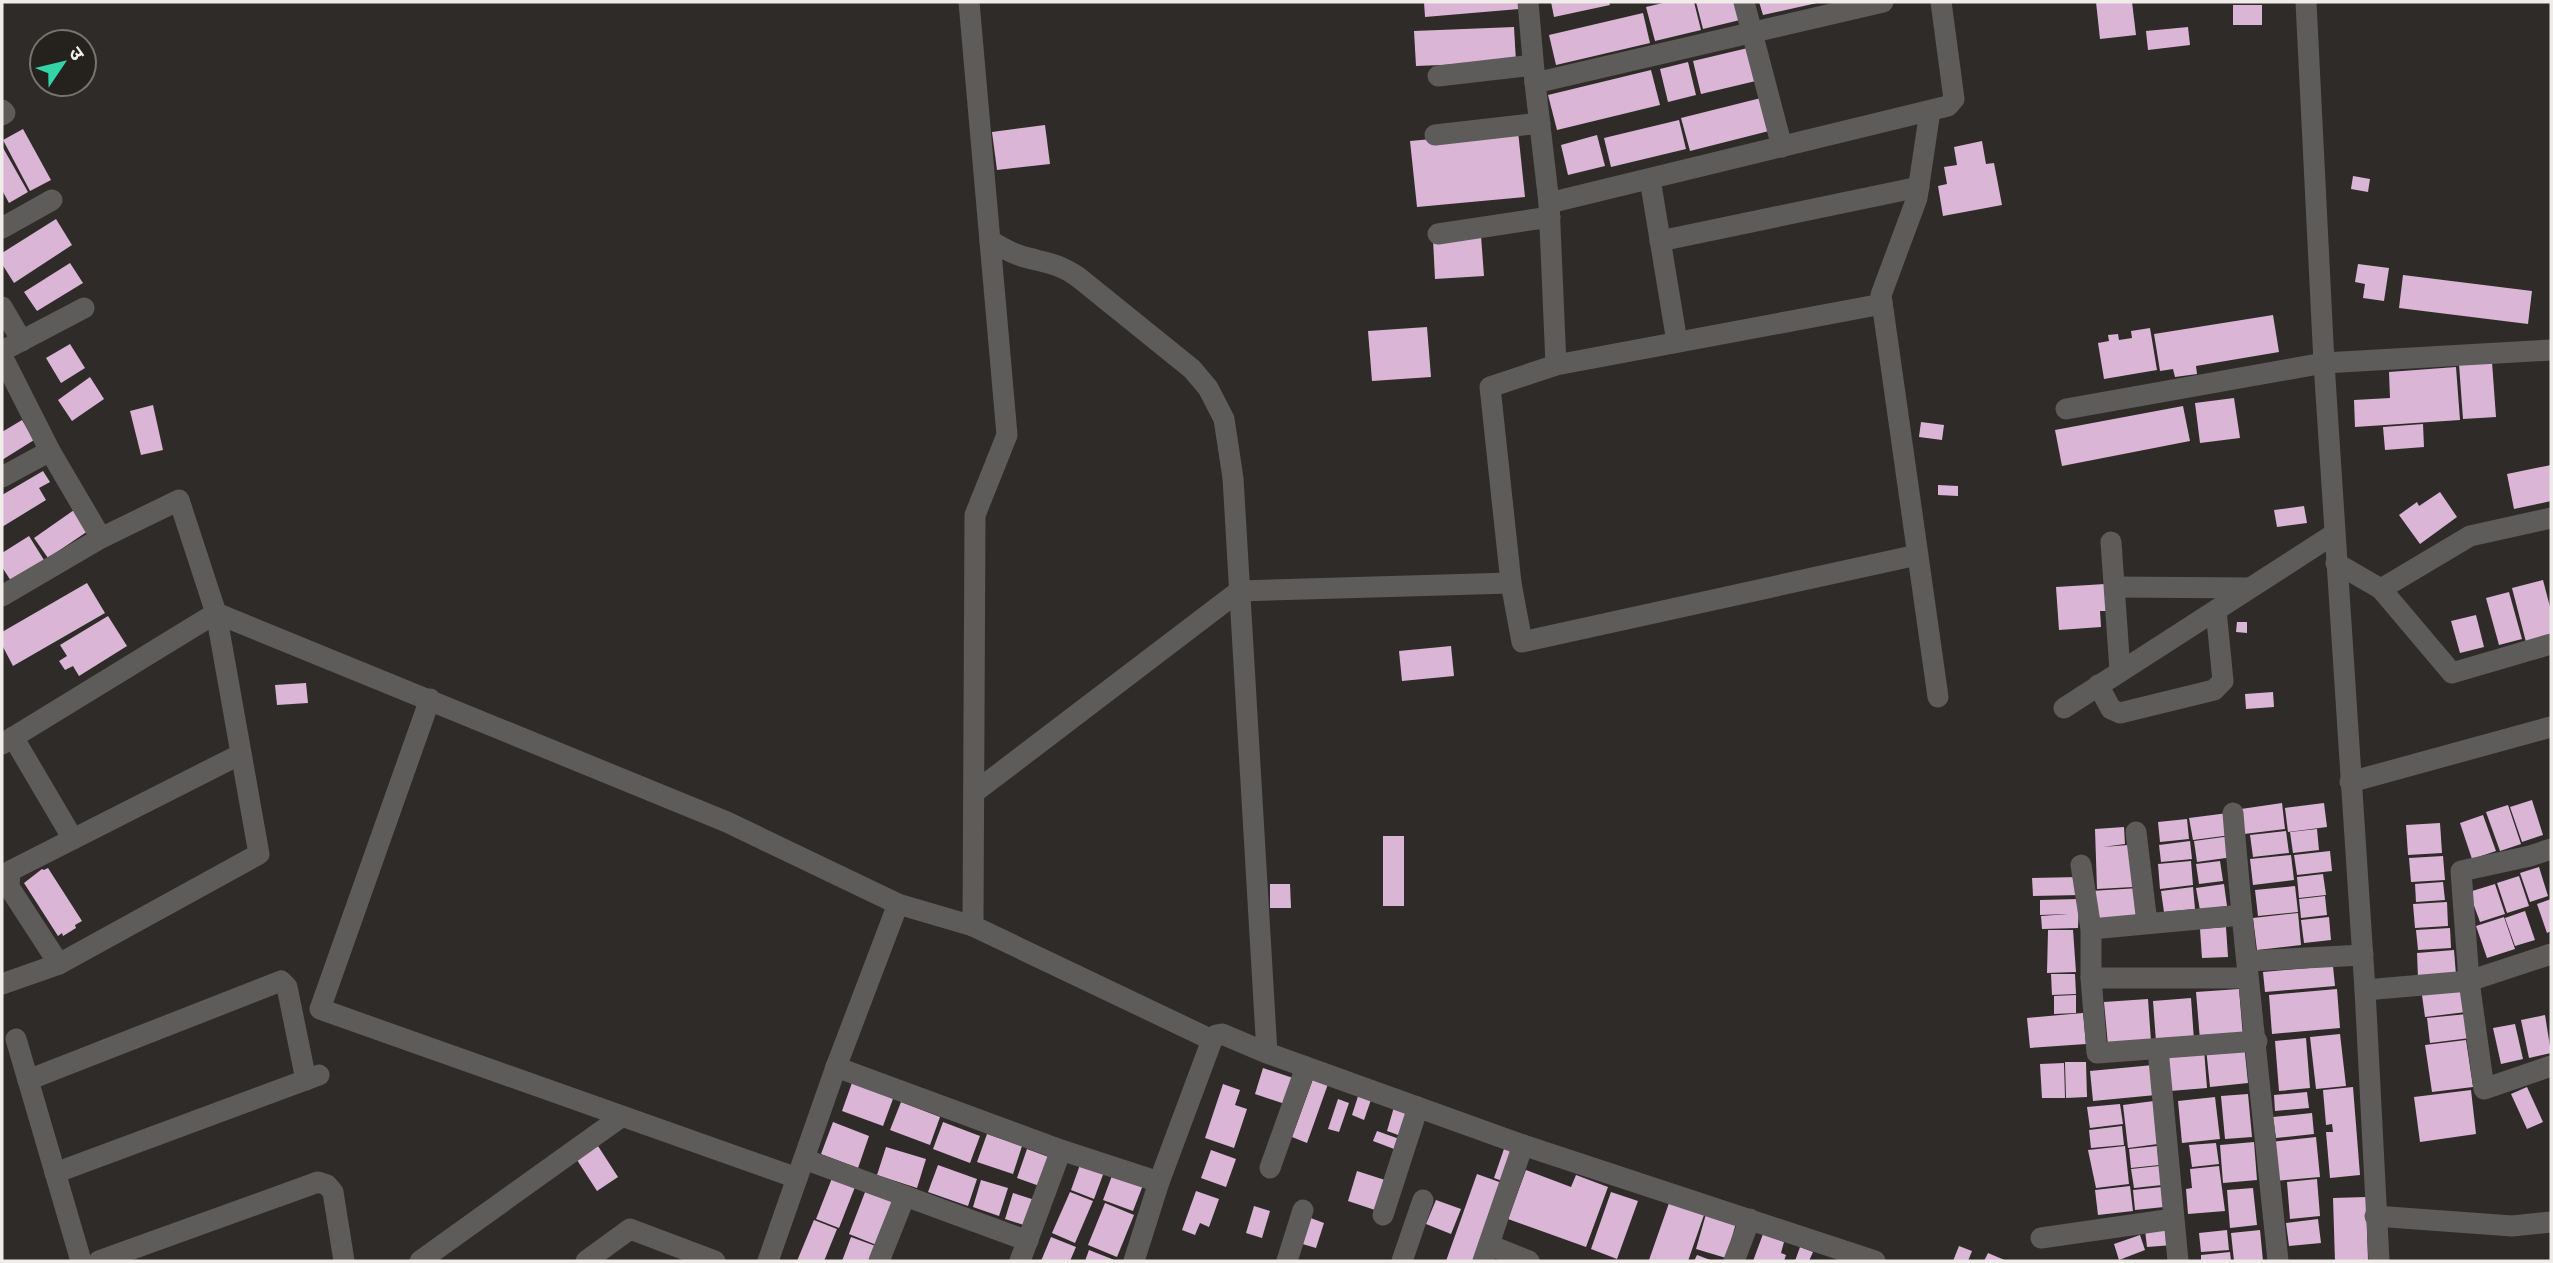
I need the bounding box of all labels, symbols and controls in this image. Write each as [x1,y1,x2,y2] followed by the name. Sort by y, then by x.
[28,28,98,98] north arrow
[65,42,90,65] text: उ

